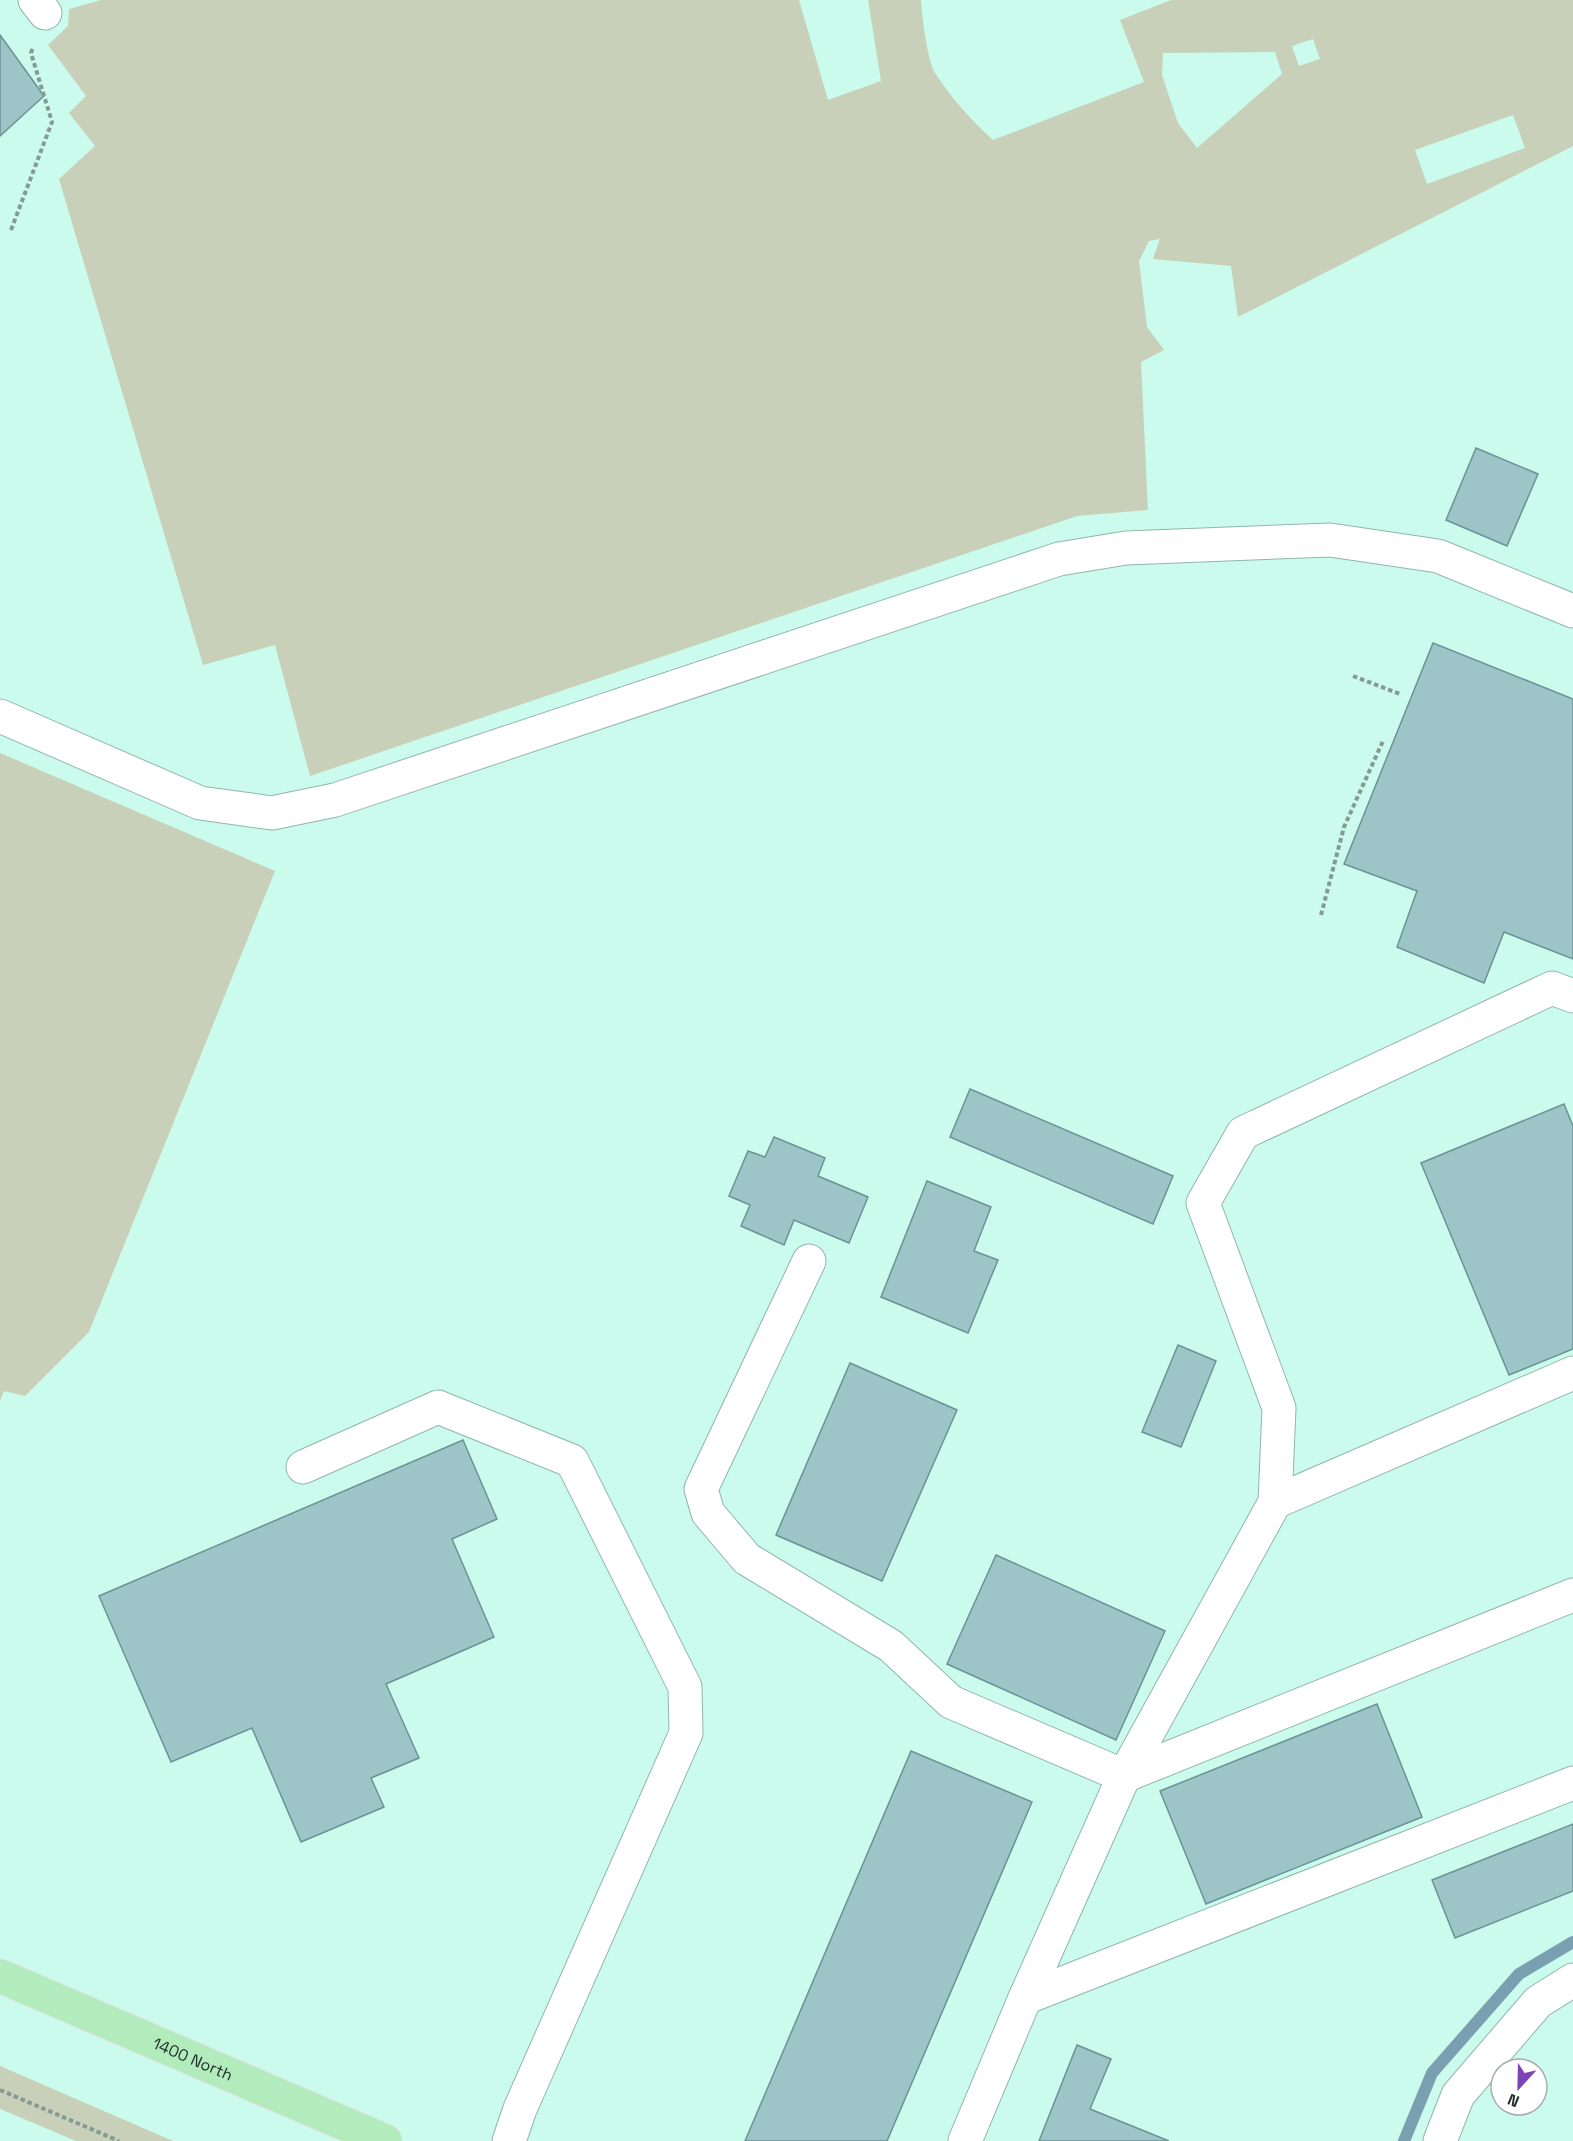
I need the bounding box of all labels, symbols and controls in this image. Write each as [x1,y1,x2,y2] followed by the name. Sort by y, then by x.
[150,2032,236,2085] street label: 1400 North
[1489,2057,1549,2117] north arrow
[1505,2089,1522,2112] text: N

